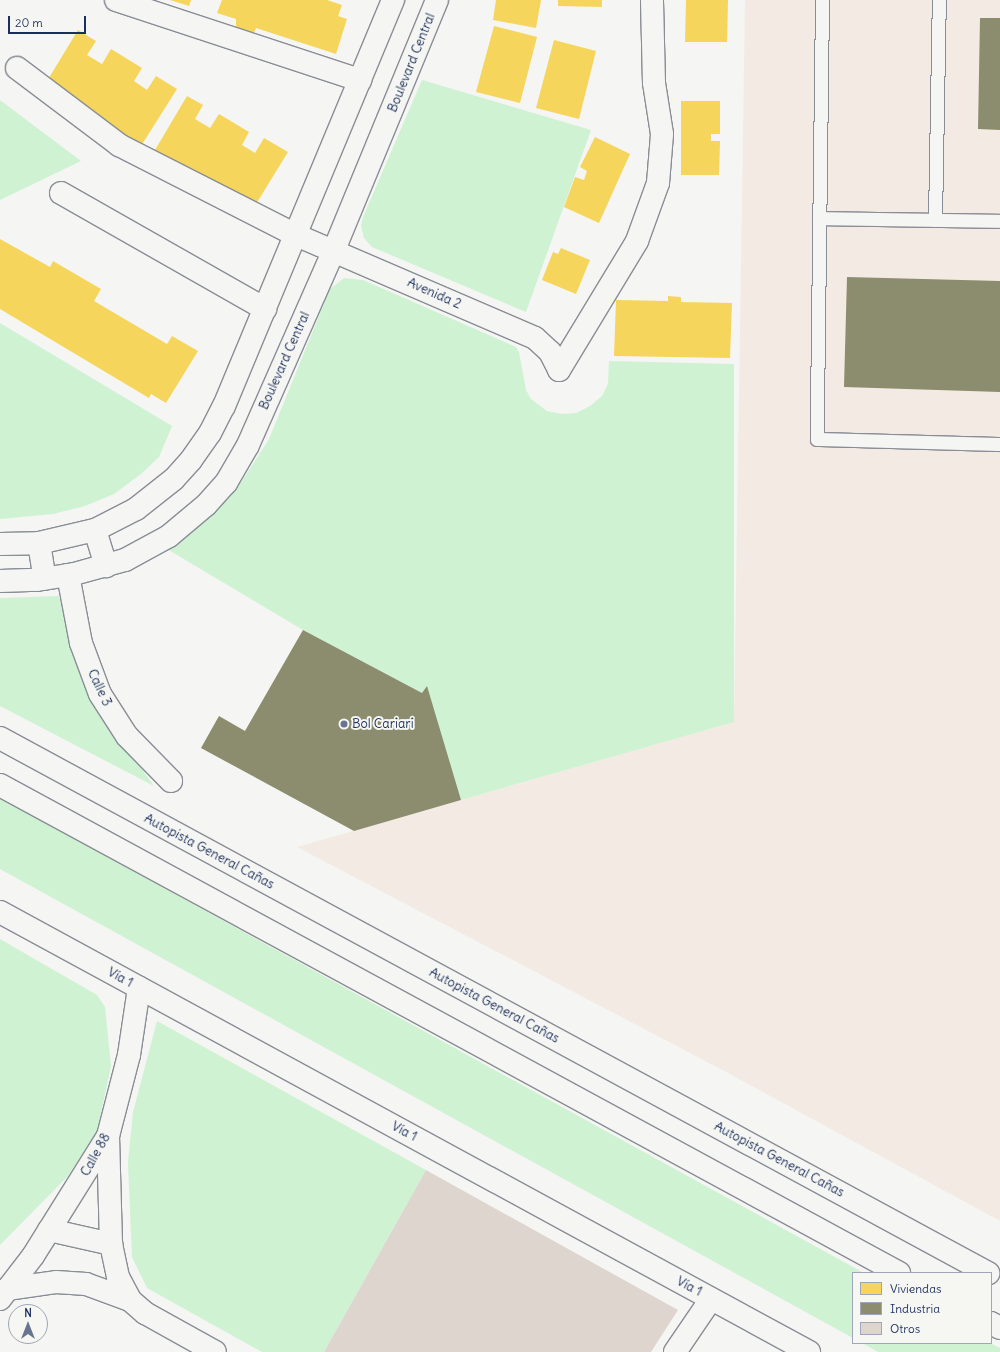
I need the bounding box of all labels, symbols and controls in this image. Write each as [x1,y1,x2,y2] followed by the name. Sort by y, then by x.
[10,8,88,34] scale bar
[385,11,439,115] street label: Boulevard Central
[15,15,43,30] text: 20 m
[405,275,463,313] street label: Avenida 2
[256,310,314,412] street label: Boulevard Central
[84,667,114,709] street label: Calle 3
[352,716,414,732] place label: Bol Cariari
[339,719,349,729] marker: Bol Cariari
[141,811,277,893] street label: Autopista General Cañas
[105,965,135,991] street label: Vía 1
[426,965,562,1047] street label: Autopista General Cañas
[389,1119,419,1145] street label: Vía 1
[711,1119,847,1201] street label: Autopista General Cañas
[78,1131,114,1179] street label: Calle 88
[852,1272,992,1344] legend
[674,1274,704,1300] street label: Vía 1
[890,1281,941,1296] text: Viviendas
[890,1301,940,1316] text: Industria
[8,1304,48,1344] north arrow
[24,1306,32,1320] text: N
[890,1321,920,1336] text: Otros

